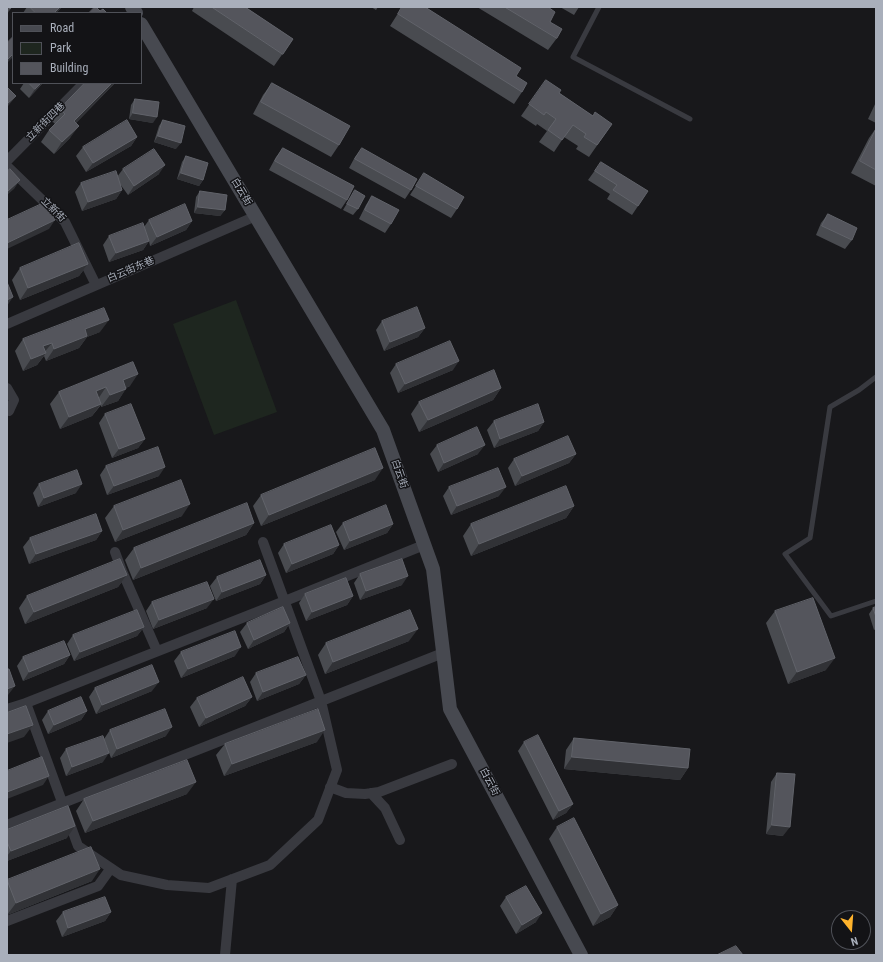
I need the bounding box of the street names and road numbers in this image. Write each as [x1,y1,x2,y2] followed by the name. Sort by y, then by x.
[24,100,68,144] street label: 立新街四巷
[228,176,254,208] street label: 白云街
[38,195,68,225] street label: 立新街
[106,255,156,285] street label: 白云街东巷
[388,458,410,490] street label: 白云街
[477,766,501,798] street label: 白云街

